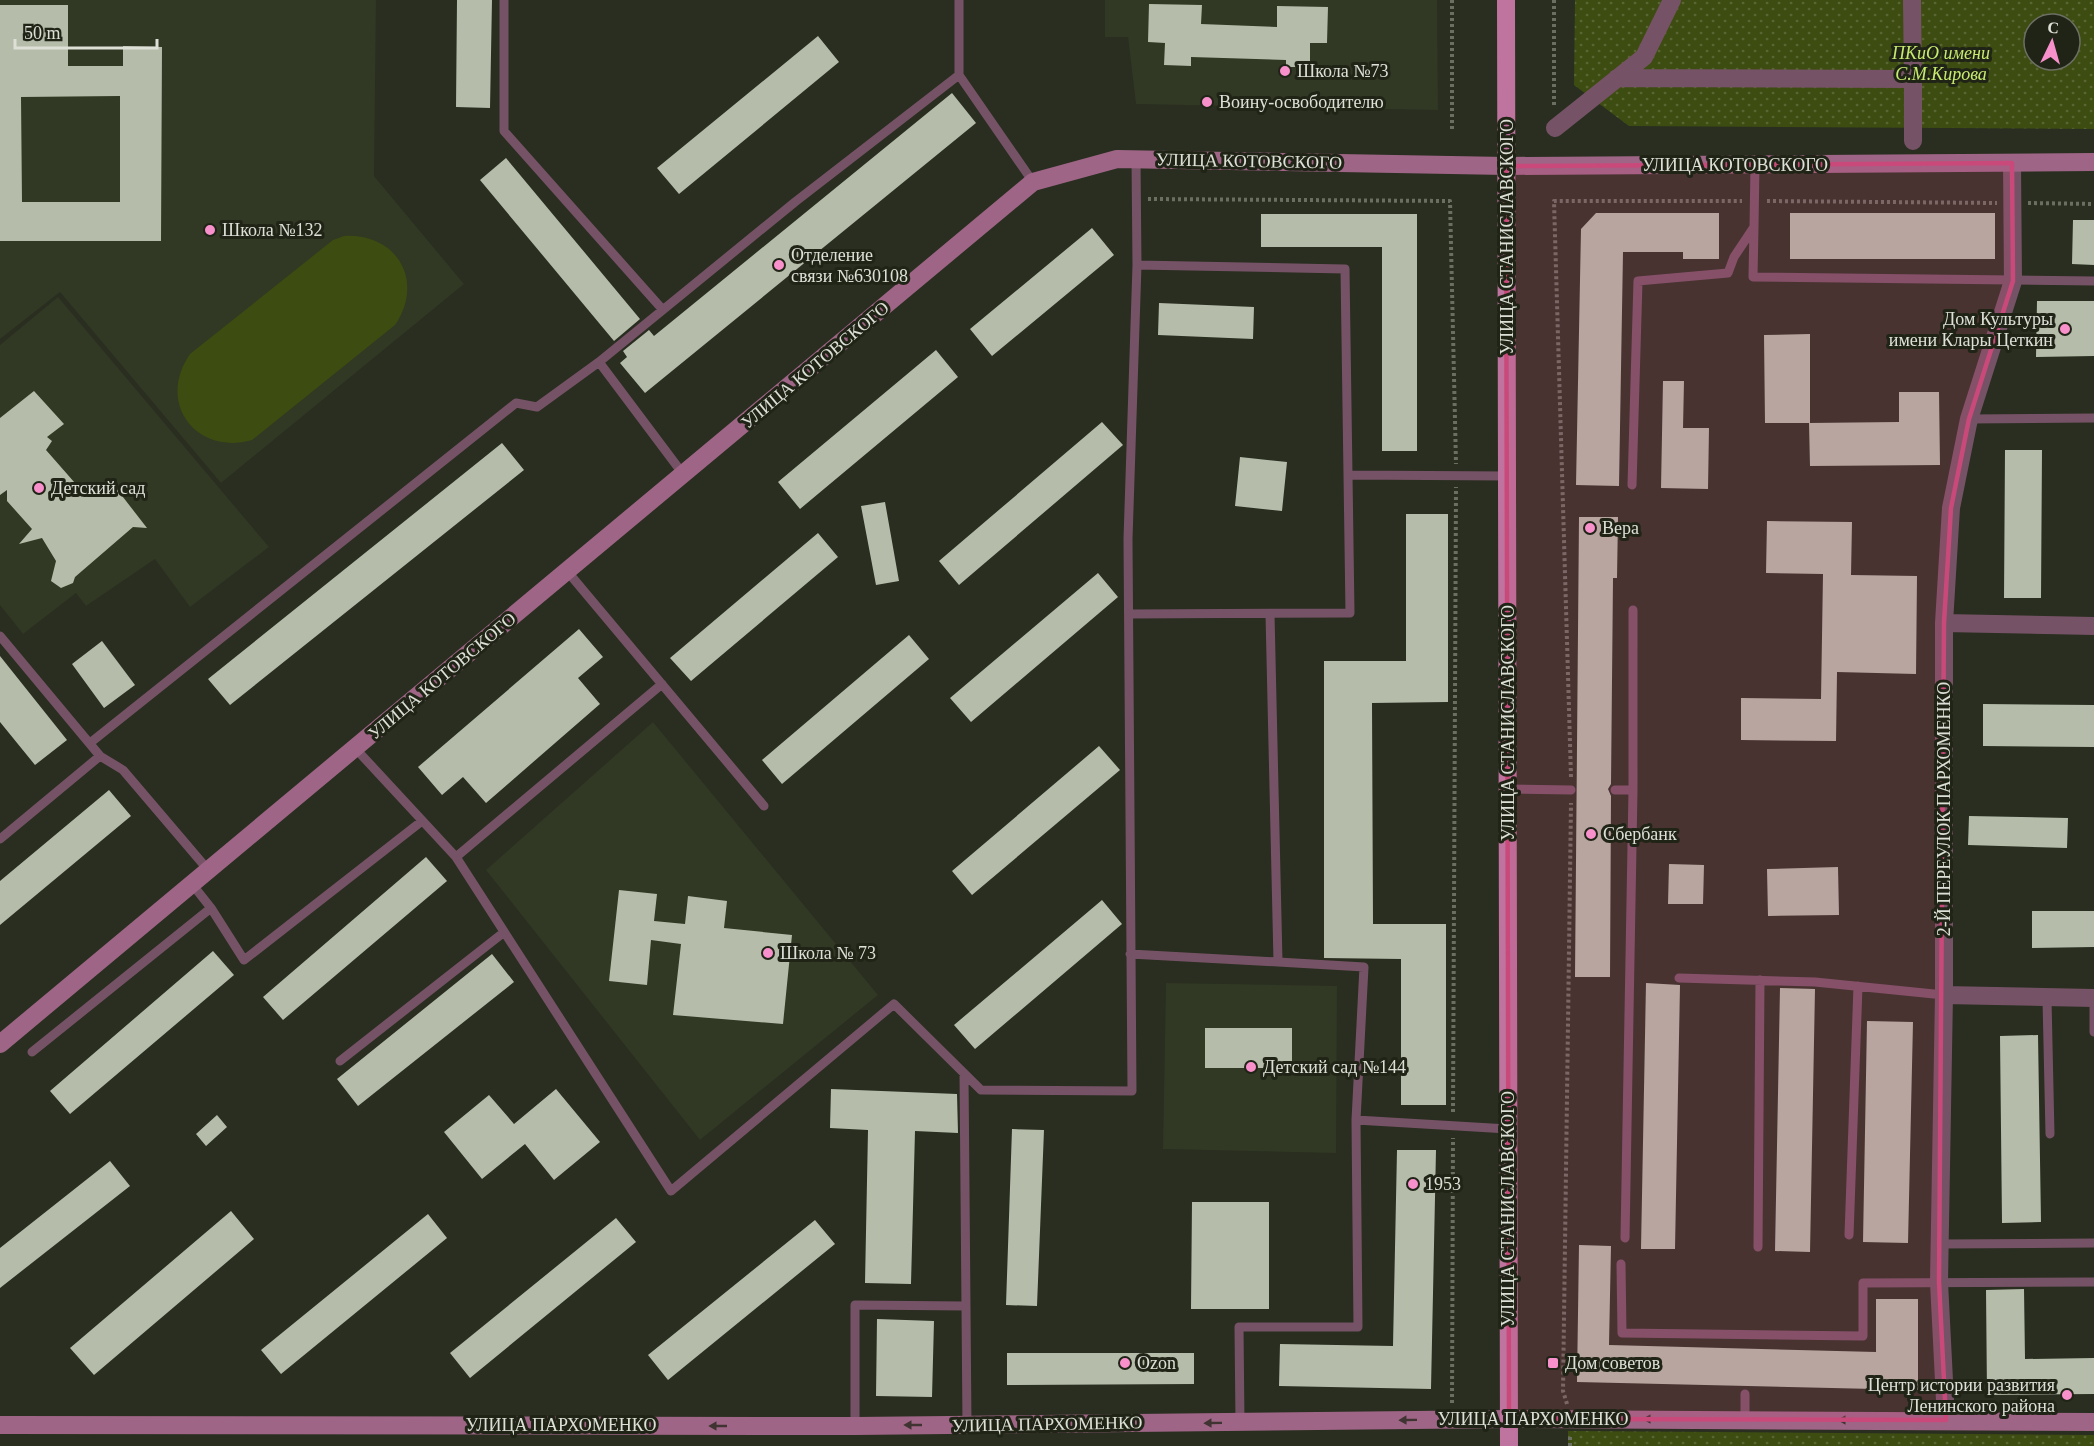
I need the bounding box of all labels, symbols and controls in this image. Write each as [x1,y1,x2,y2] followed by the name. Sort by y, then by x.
[15,12,158,50] scale bar
[2022,12,2082,72] north arrow
[2047,19,2060,37] text: С
[24,23,61,43] text: 50 m
[1891,43,1990,84] park label: ПКиО имени С.М.Кирова
[1297,61,1388,81] place label: Школа №73
[1278,64,1292,78] marker: Школа №73
[1219,92,1384,112] place label: Воину-освободителю
[1200,95,1214,109] marker: Воину-освободителю
[1497,119,1517,355] street label: УЛИЦА СТАНИСЛАВСКОГО
[1156,149,1342,173] street label: УЛИЦА КОТОВСКОГО
[1642,155,1828,175] street label: УЛИЦА КОТОВСКОГО
[222,220,322,240] place label: Школа №132
[203,223,217,237] marker: Школа №132
[791,245,908,286] place label: Отделение связи №630108
[772,258,786,272] marker: Отделение связи №630108
[737,297,893,433] street label: УЛИЦА КОТОВСКОГО
[1889,309,2053,350] place label: Дом Культуры имени Клары Цеткин
[2058,322,2072,336] marker: Дом Культуры имени Клары Цеткин
[51,478,145,498] place label: Детский сад
[32,481,46,495] marker: Детский сад
[1602,518,1639,538] place label: Вера
[1583,521,1597,535] marker: Вера
[1498,605,1518,841] street label: УЛИЦА СТАНИСЛАВСКОГО
[364,608,520,744] street label: УЛИЦА КОТОВСКОГО
[1934,682,1954,936] street label: 2-Й ПЕРЕУЛОК ПАРХОМЕНКО
[1603,824,1677,844] place label: Сбербанк
[1584,827,1598,841] marker: Сбербанк
[780,943,876,963] place label: Школа № 73
[761,946,775,960] marker: Школа № 73
[1263,1057,1406,1077] place label: Детский сад №144
[1244,1060,1258,1074] marker: Детский сад №144
[1498,1091,1518,1327] street label: УЛИЦА СТАНИСЛАВСКОГО
[1425,1174,1461,1194] place label: 1953
[1406,1177,1420,1191] marker: 1953
[1137,1353,1176,1373] place label: Ozon
[1565,1353,1660,1373] place label: Дом советов
[1118,1356,1132,1370] marker: Ozon
[1546,1356,1560,1370] marker: Дом советов
[1868,1375,2055,1416] place label: Центр истории развития Ленинского района
[2060,1388,2074,1402] marker: Центр истории развития Ленинского района
[1438,1409,1628,1429] street label: УЛИЦА ПАРХОМЕНКО
[951,1412,1143,1436] street label: УЛИЦА ПАРХОМЕНКО
[1642,1414,1661,1424] one-way arrow
[466,1415,656,1435] street label: УЛИЦА ПАРХОМЕНКО
[1399,1415,1418,1425] one-way arrow
[1837,1415,1856,1425] one-way arrow
[1204,1418,1223,1428] one-way arrow
[904,1420,923,1430] one-way arrow
[709,1421,728,1431] one-way arrow

